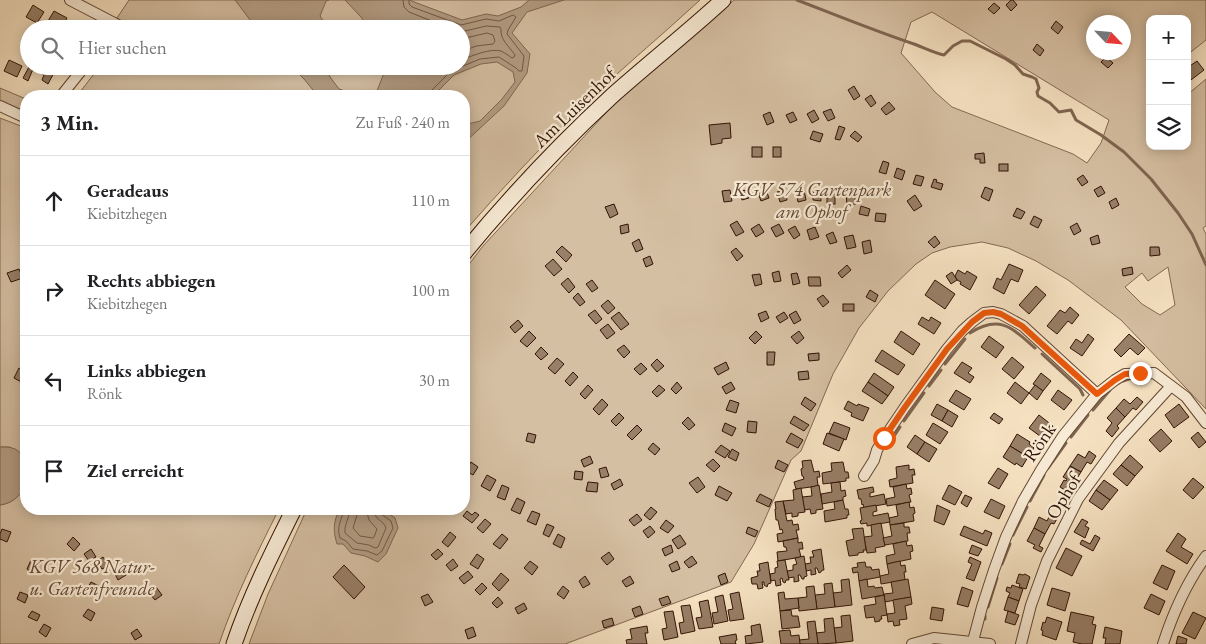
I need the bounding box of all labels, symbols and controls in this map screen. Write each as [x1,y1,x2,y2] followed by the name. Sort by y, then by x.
[1086,15,1131,60] north arrow
[1146,15,1191,150] map controls
[1146,15,1191,60] button: +
[20,20,470,75] search box
[38,34,66,62] icon: search
[78,35,167,60] text: Hier suchen
[527,60,623,154] street label: Am Luisenhof
[1146,60,1191,105] button: −
[1146,105,1191,150] button: layers
[40,109,99,136] text: 3 Min.
[356,112,450,133] text: Zu Fuß · 240 m
[732,177,892,224] park label: KGV 574 Gartenpark am Ophof
[87,178,169,203] text: Geradeaus
[40,187,68,215] icon: ahead
[411,190,450,211] text: 110 m
[87,203,167,224] text: Kiebitzhegen
[87,268,216,293] text: Rechts abbiegen
[40,277,68,305] icon: right
[411,280,450,301] text: 100 m
[87,293,167,314] text: Kiebitzhegen
[87,358,206,383] text: Links abbiegen
[1129,362,1152,385] route end
[40,367,68,395] icon: left
[419,370,450,391] text: 30 m
[87,383,122,404] text: Rönk
[1017,417,1062,467] street label: Rönk
[873,427,896,450] route start
[40,457,68,485] icon: arrive
[87,458,184,483] text: Ziel erreicht
[1040,467,1088,524] street label: Ophof
[28,554,155,601] park label: KGV 568 Natur- u. Gartenfreunde

